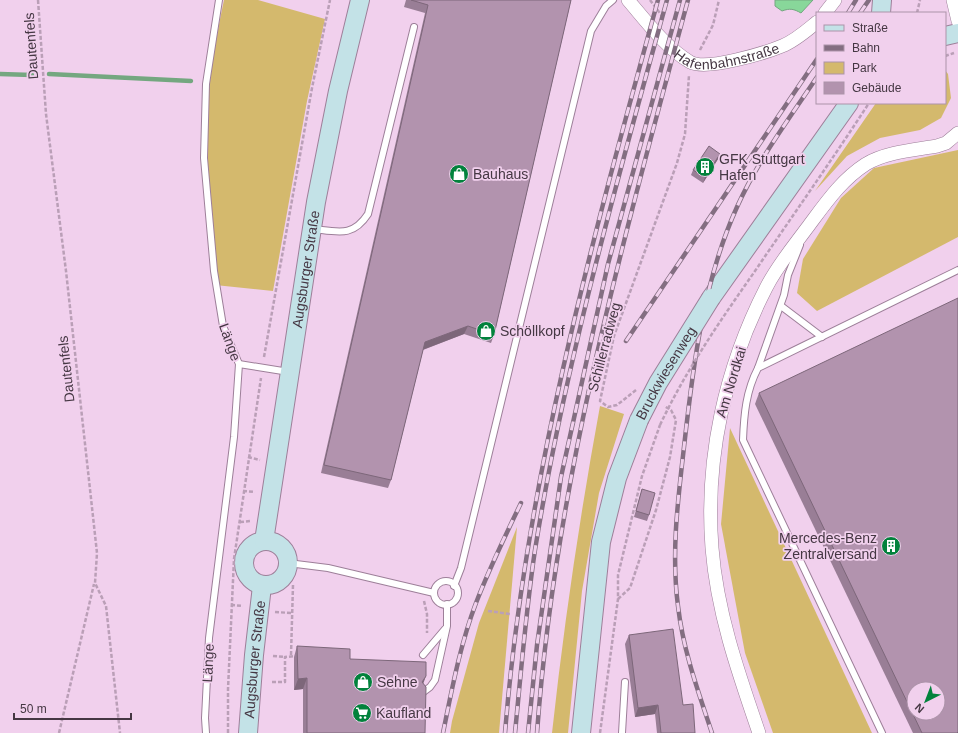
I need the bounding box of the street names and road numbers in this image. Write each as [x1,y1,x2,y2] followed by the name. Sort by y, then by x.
[21,12,41,80] street label: Dautenfels
[671,40,781,73] street label: Hafenbahnstraße
[289,209,323,329] street label: Augsburger Straße
[584,301,624,393] street label: Schillerradweg
[216,321,244,363] street label: Länge
[633,324,699,422] street label: Bruckwiesenweg
[55,335,77,403] street label: Dautenfels
[713,345,749,419] street label: Am Nordkai
[241,599,268,719] street label: Augsburger Straße
[199,643,217,683] street label: Länge

